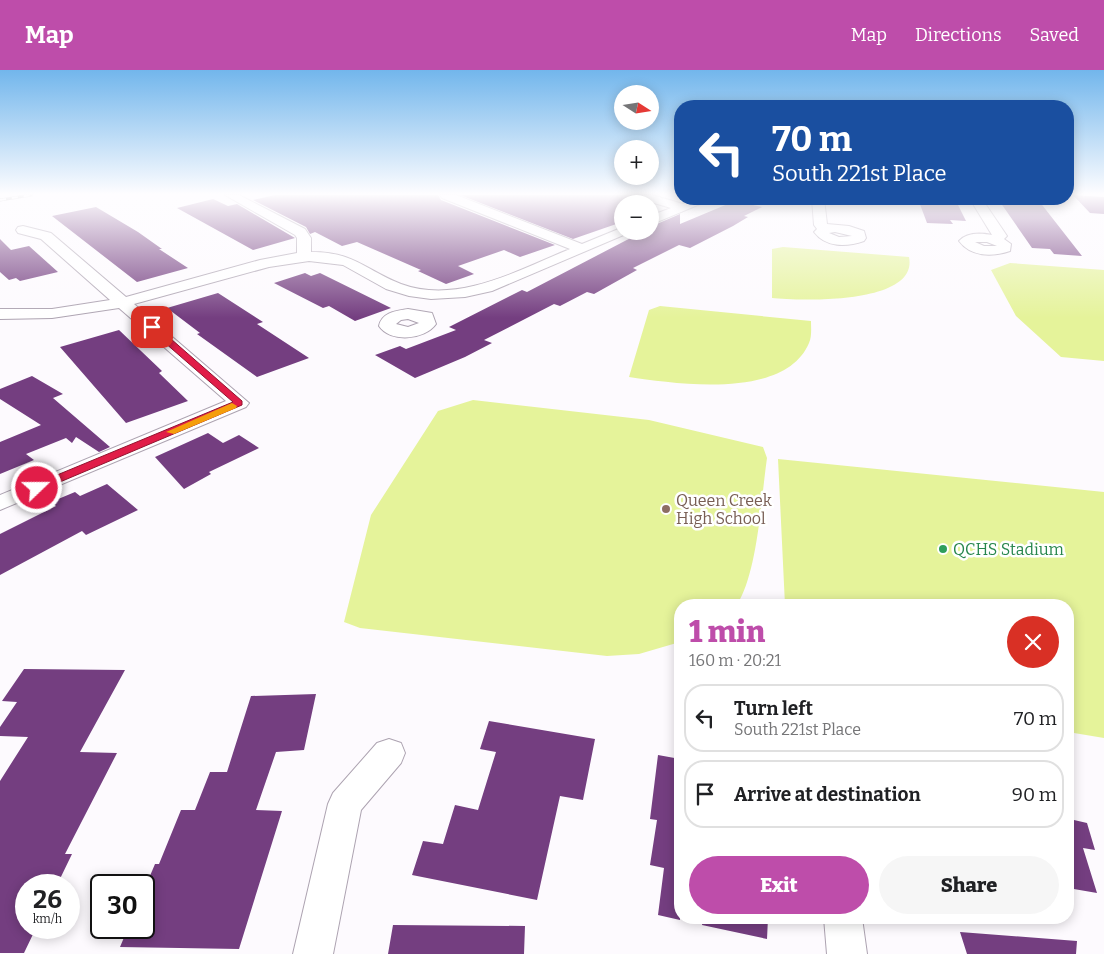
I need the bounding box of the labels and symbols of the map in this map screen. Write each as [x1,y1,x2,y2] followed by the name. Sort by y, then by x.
[614,85,659,130] north arrow
[131,306,173,348] pin
[10,461,62,513] position arrow
[676,491,772,528] place label: Queen Creek High School
[660,503,672,515] marker: Queen Creek High School
[953,540,1064,559] place label: QCHS Stadium
[937,543,949,555] marker: QCHS Stadium
[90,874,155,939] speed limit sign: 30

